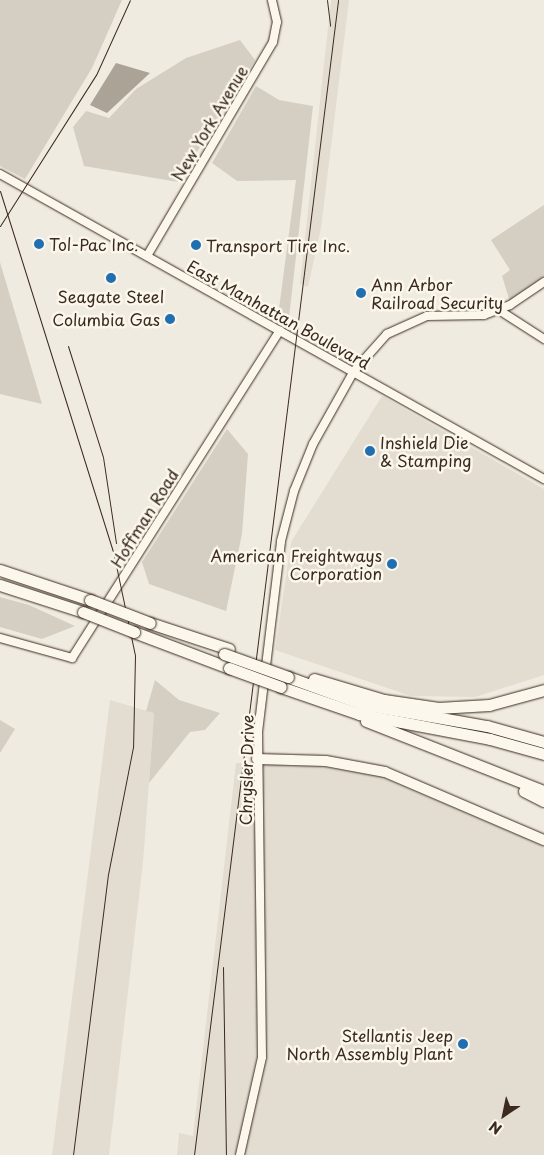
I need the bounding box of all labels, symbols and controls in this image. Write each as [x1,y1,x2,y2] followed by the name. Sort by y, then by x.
[167,61,251,185] street label: New York Avenue
[49,234,138,254] place label: Tol-Pac Inc.
[206,235,350,255] place label: Transport Tire Inc.
[33,238,45,250] marker: Tol-Pac Inc.
[190,239,202,251] marker: Transport Tire Inc.
[184,255,374,373] street label: East Manhattan Boulevard
[105,272,117,284] marker: Seagate Steel
[371,274,504,312] place label: Ann Arbor Railroad Security
[58,286,164,306] place label: Seagate Steel
[355,287,367,299] marker: Ann Arbor Railroad Security
[52,309,160,329] place label: Columbia Gas
[164,313,176,325] marker: Columbia Gas
[380,432,472,470] place label: Inshield Die & Stamping
[364,445,376,457] marker: Inshield Die & Stamping
[106,465,182,571] street label: Hoffman Road
[210,545,382,583] place label: American Freightways Corporation
[386,558,398,570] marker: American Freightways Corporation
[235,714,257,826] street label: Chrysler Drive
[285,1025,453,1063] place label: Stellantis Jeep North Assembly Plant
[457,1038,469,1050] marker: Stellantis Jeep North Assembly Plant
[479,1090,529,1140] north arrow
[485,1116,506,1140] text: N

